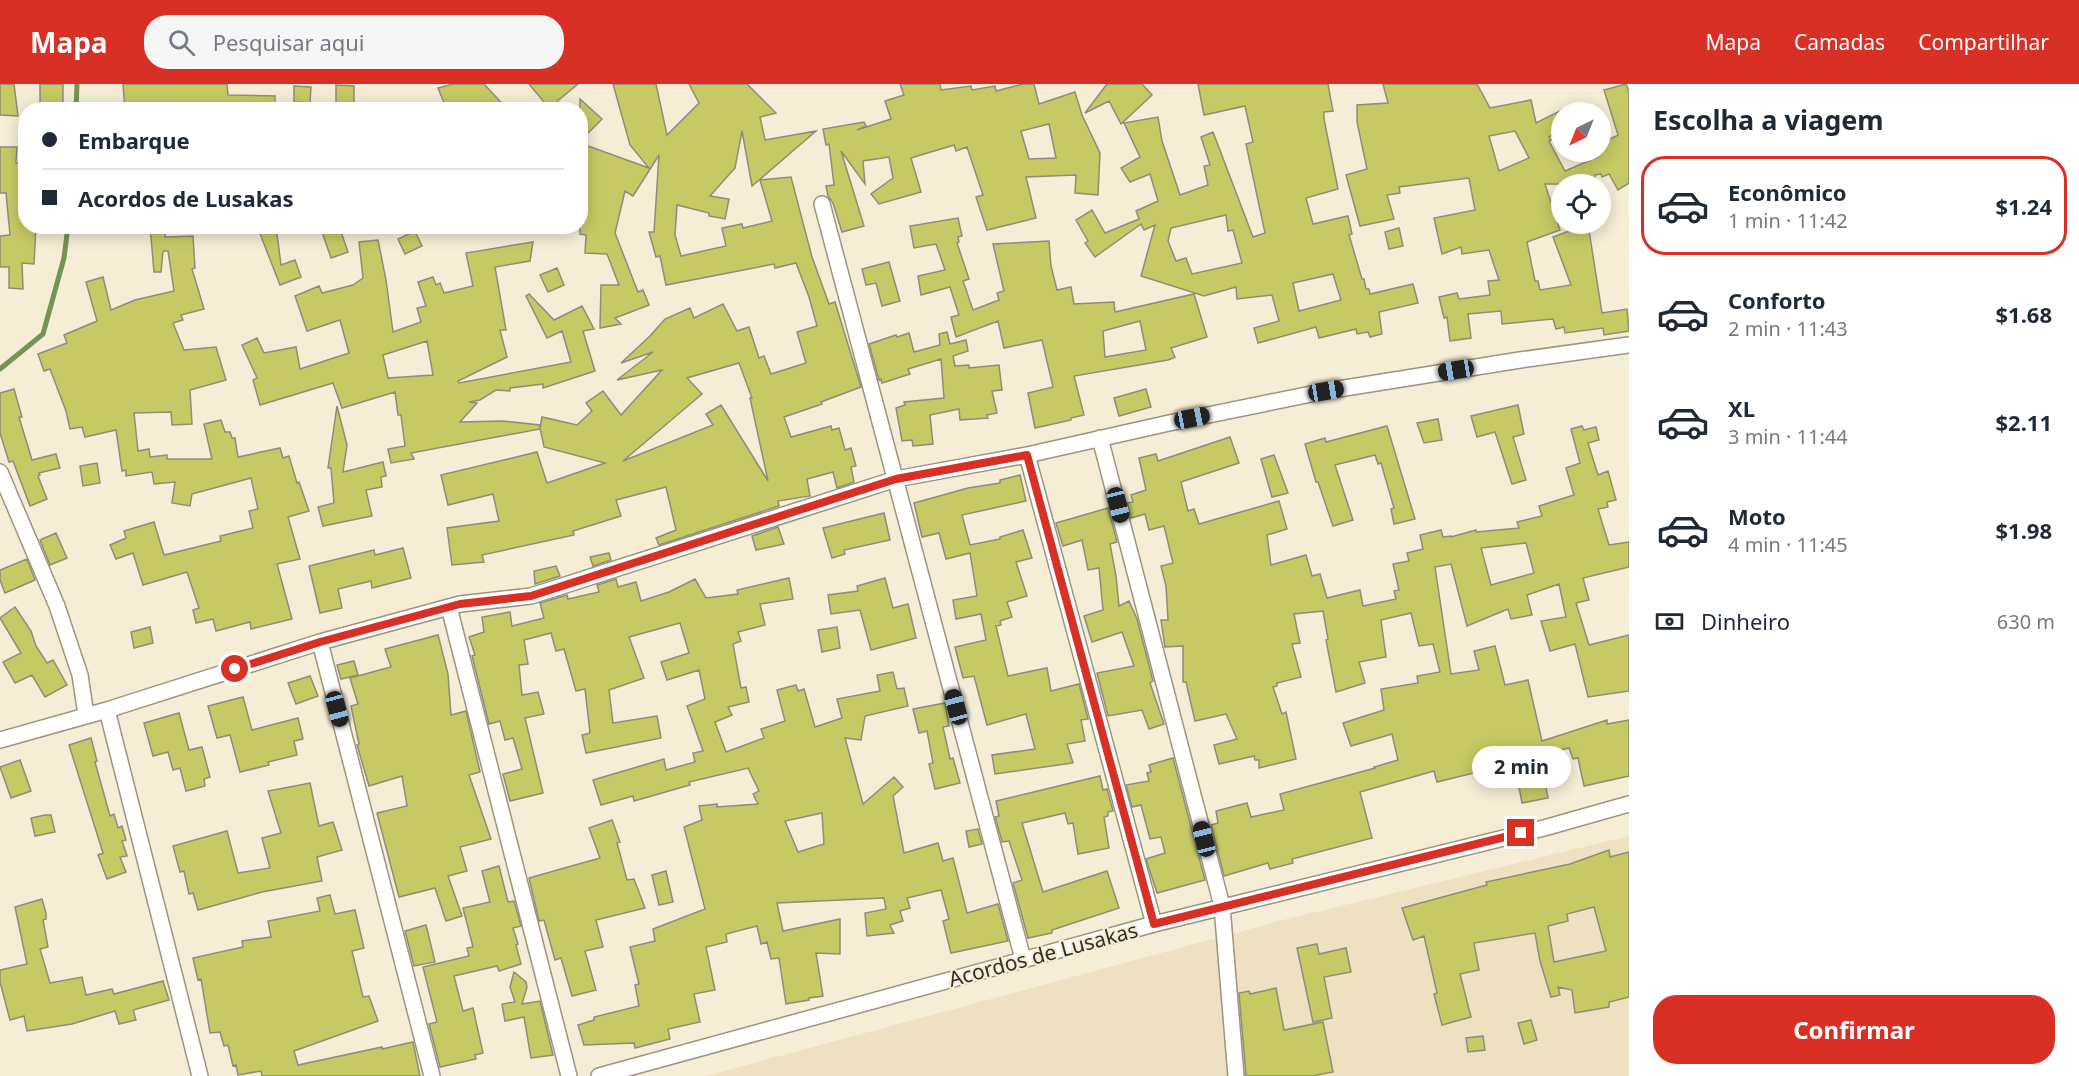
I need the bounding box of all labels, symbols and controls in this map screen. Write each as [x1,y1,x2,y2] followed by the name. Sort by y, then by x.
[144,15,564,69] search box
[30,23,108,61] text: Mapa
[165,26,198,59] icon: search
[213,27,365,57] text: Pesquisar aqui
[1705,28,1761,56] text: Mapa
[1794,28,1885,56] text: Camadas
[1918,28,2049,56] text: Compartilhar
[1653,101,1884,138] text: Escolha a viagem
[1551,102,1611,162] north arrow
[1551,102,1611,234] map controls
[78,125,190,155] text: Embarque
[1551,174,1611,234] button: locate
[1728,177,1847,207] text: Econômico
[1656,179,1710,233] icon: car
[78,183,294,213] text: Acordos de Lusakas
[1995,191,2052,221] text: $1.24
[1728,207,1848,234] text: 1 min · 11:42
[1728,285,1826,315] text: Conforto
[1656,287,1710,341] icon: car
[1995,299,2052,329] text: $1.68
[1728,315,1848,342] text: 2 min · 11:43
[1437,358,1475,382] car
[1307,379,1345,403] car
[1728,393,1755,423] text: XL
[1656,395,1710,449] icon: car
[1173,406,1211,430] car
[1995,407,2052,437] text: $2.11
[1728,423,1848,450] text: 3 min · 11:44
[1105,485,1131,525] car
[1728,501,1786,531] text: Moto
[1656,503,1710,557] icon: car
[1995,515,2052,545] text: $1.98
[1728,531,1848,558] text: 4 min · 11:45
[1653,605,1686,638] icon: cash
[1701,606,1790,636] text: Dinheiro
[1997,608,2055,635] text: 630 m
[221,655,248,682] route start
[943,687,969,727] car
[324,689,350,729] car
[1472,746,1570,788] callout: 2 min
[1494,753,1549,780] text: 2 min
[1191,819,1217,859] car
[1507,819,1534,846] route end
[945,915,1141,993] street label: Acordos de Lusakas
[1653,995,2055,1064] button: Confirmar

